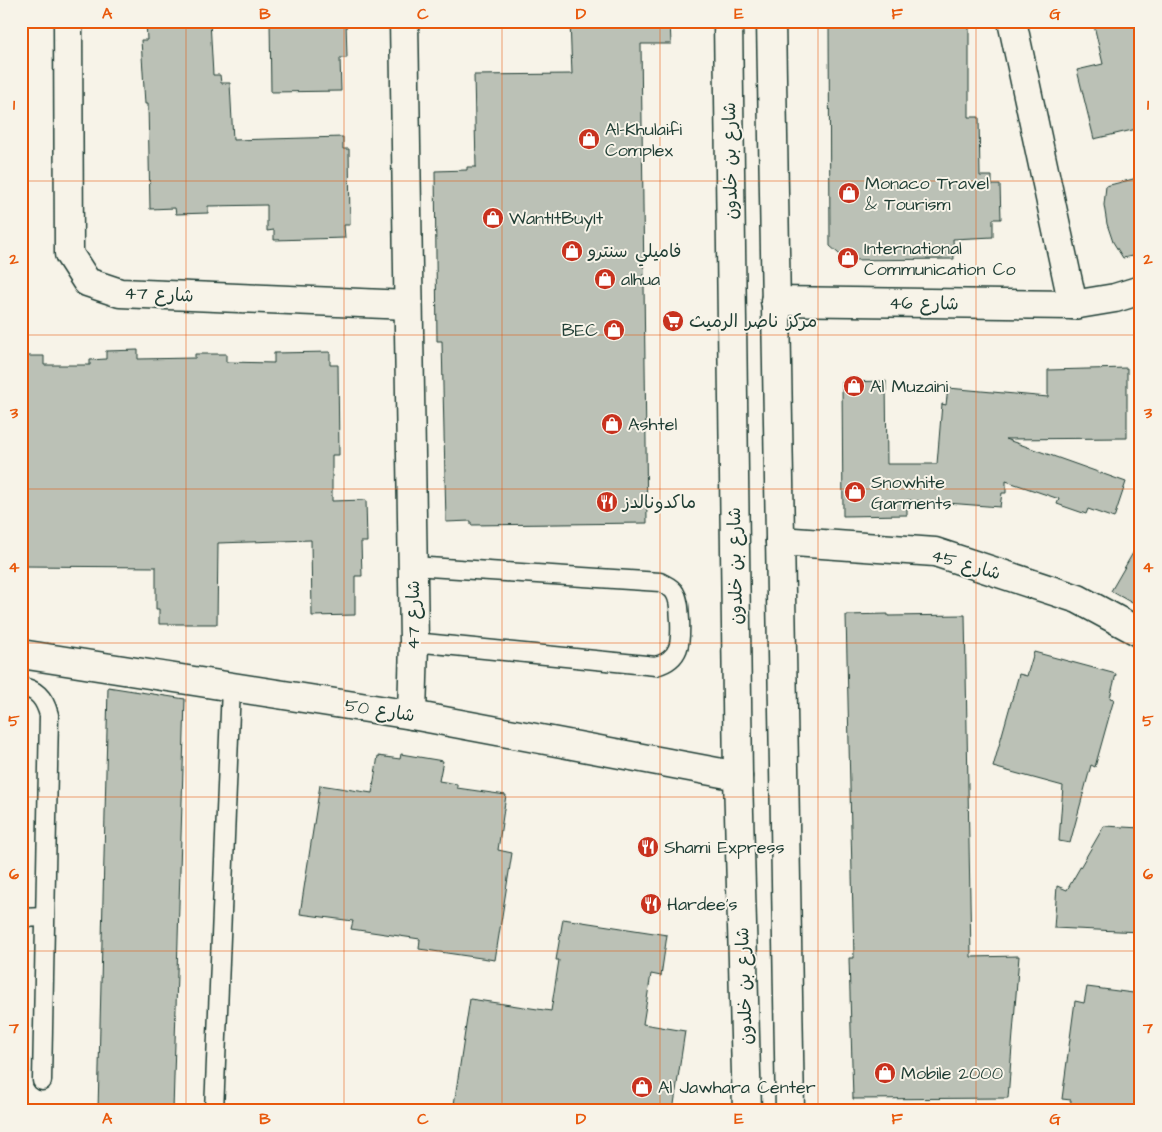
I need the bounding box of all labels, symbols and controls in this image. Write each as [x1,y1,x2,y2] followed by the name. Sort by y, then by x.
[102,3,113,25] text: A
[259,3,271,25] text: B
[417,3,429,25] text: C
[576,3,587,25] text: D
[734,3,744,25] text: E
[891,3,903,25] text: F
[1049,3,1061,25] text: G
[13,94,16,116] text: 1
[1147,94,1150,116] text: 1
[717,102,744,220] street label: شارع بن خلدون
[605,117,682,163] place label: Al-Khulaifi Complex
[577,127,601,151] shop icon: Al-Khulaifi Complex
[865,171,989,217] place label: Monaco Travel & Tourism
[837,181,861,205] shop icon: Monaco Travel & Tourism
[481,206,505,230] shop icon: WantItBuyIt
[509,206,604,232] place label: WantItBuyIt
[864,236,1016,282] place label: International Communication Co
[560,239,584,263] shop icon: فاميلي سنترو
[587,239,681,267] place label: فاميلي سنترو
[836,246,860,270] shop icon: International Communication Co
[8,248,19,270] text: 2
[1142,248,1153,270] text: 2
[593,267,617,291] shop icon: alhua
[621,267,660,292] place label: alhua
[124,280,194,309] street label: شارع 47
[889,290,959,317] street label: شارع 46
[661,309,685,333] supermarket icon: مركز ناصر الرميث
[689,309,817,334] place label: مركز ناصر الرميث
[562,318,598,343] place label: BEC
[602,318,626,342] shop icon: BEC
[842,374,866,398] shop icon: Al Muzaini
[870,374,948,399] place label: Al Muzaini
[9,402,19,424] text: 3
[1143,402,1153,424] text: 3
[600,412,624,436] shop icon: Ashtel
[628,412,677,437] place label: Ashtel
[871,470,952,516] place label: Snowhite Garments
[843,480,867,504] shop icon: Snowhite Garments
[595,490,619,514] restaurant icon: ماكدونالدز
[621,490,696,515] place label: ماكدونالدز
[722,507,749,625] street label: شارع بن خلدون
[928,543,1004,586] street label: شارع 45
[9,556,20,578] text: 4
[1143,556,1154,578] text: 4
[401,580,426,650] street label: شارع 47
[343,693,417,728] street label: شارع 50
[8,710,20,732] text: 5
[1142,710,1154,732] text: 5
[636,835,660,859] restaurant icon: Shami Express
[664,835,784,860] place label: Shami Express
[9,863,19,885] text: 6
[1143,863,1153,885] text: 6
[639,892,663,916] restaurant icon: Hardee's
[667,892,738,917] place label: Hardee's
[730,927,759,1045] street label: شارع بن خلدون
[8,1017,19,1039] text: 7
[1142,1017,1153,1039] text: 7
[873,1061,897,1085] shop icon: Mobile 2000
[901,1061,1003,1086] place label: Mobile 2000
[630,1075,654,1099] shop icon: Al Jawhara Center
[658,1075,816,1100] place label: Al Jawhara Center
[102,1108,113,1130] text: A
[259,1108,271,1130] text: B
[417,1108,429,1130] text: C
[576,1108,587,1130] text: D
[734,1108,744,1130] text: E
[891,1108,903,1130] text: F
[1049,1108,1061,1130] text: G

